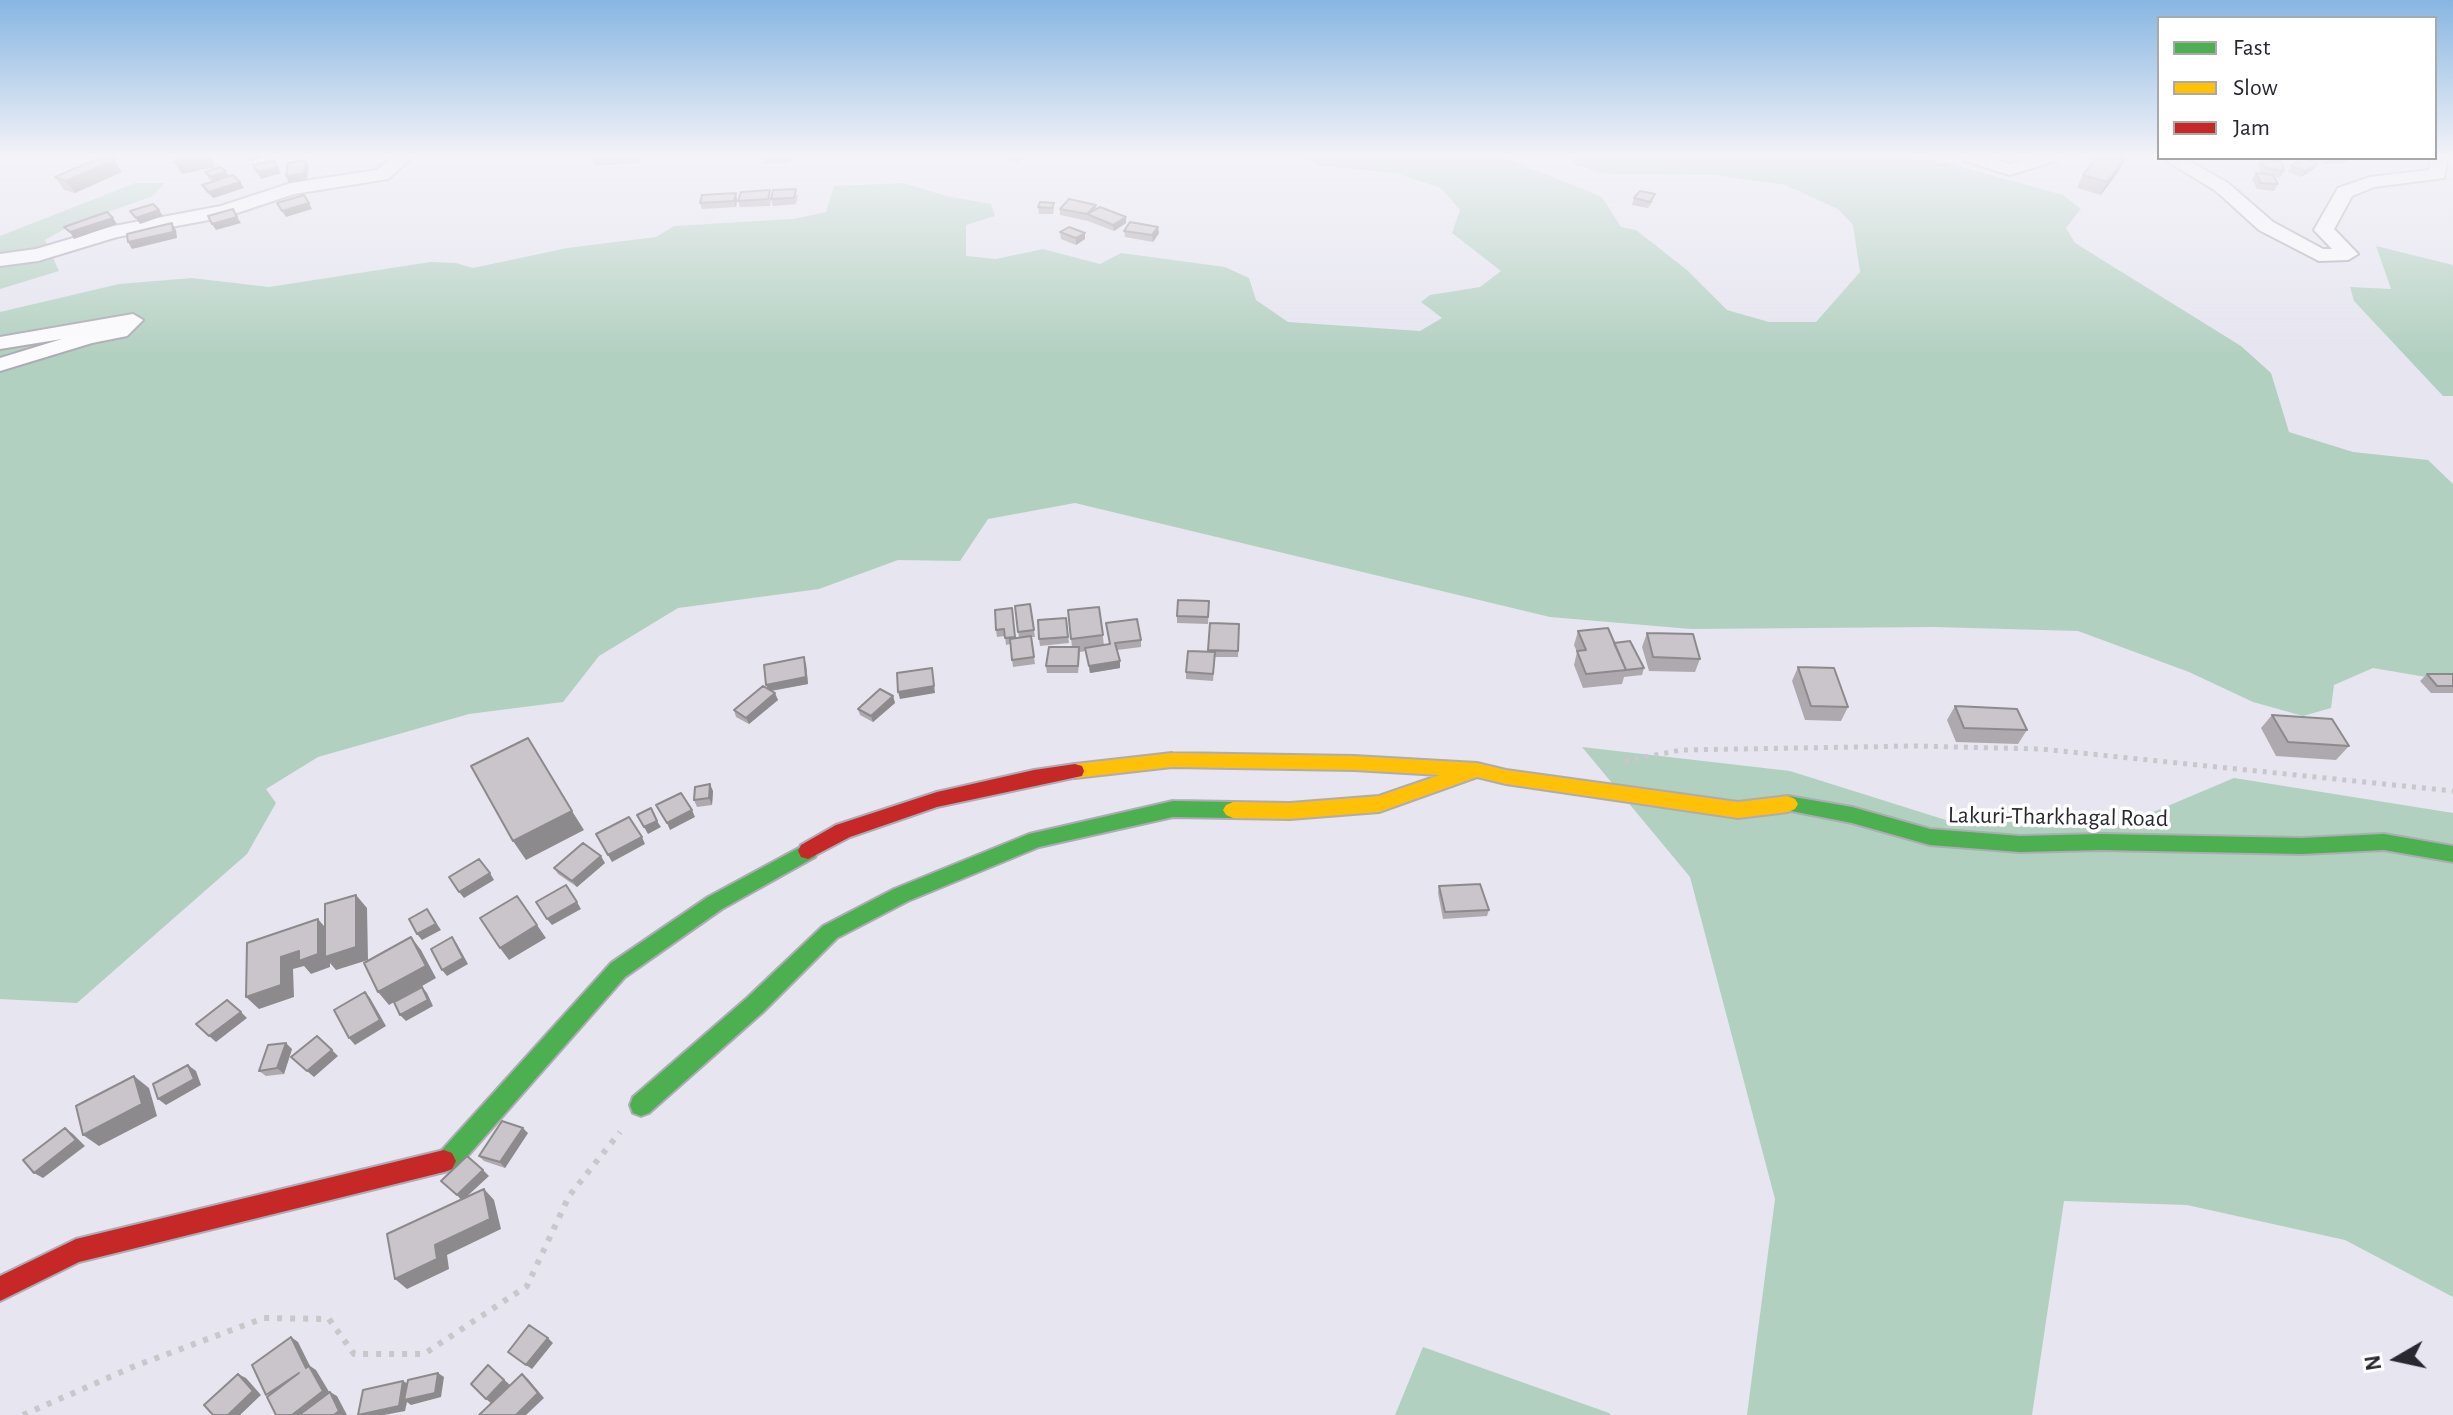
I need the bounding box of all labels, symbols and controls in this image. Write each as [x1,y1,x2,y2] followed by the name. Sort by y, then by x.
[2157,16,2437,160] legend
[2233,36,2270,60] text: Fast
[2233,76,2278,100] text: Slow
[2233,116,2270,140] text: Jam
[1948,801,2168,833] street label: Lakuri-Tharkhagal Road
[2357,1319,2437,1399] north arrow
[2361,1353,2385,1372] text: N

